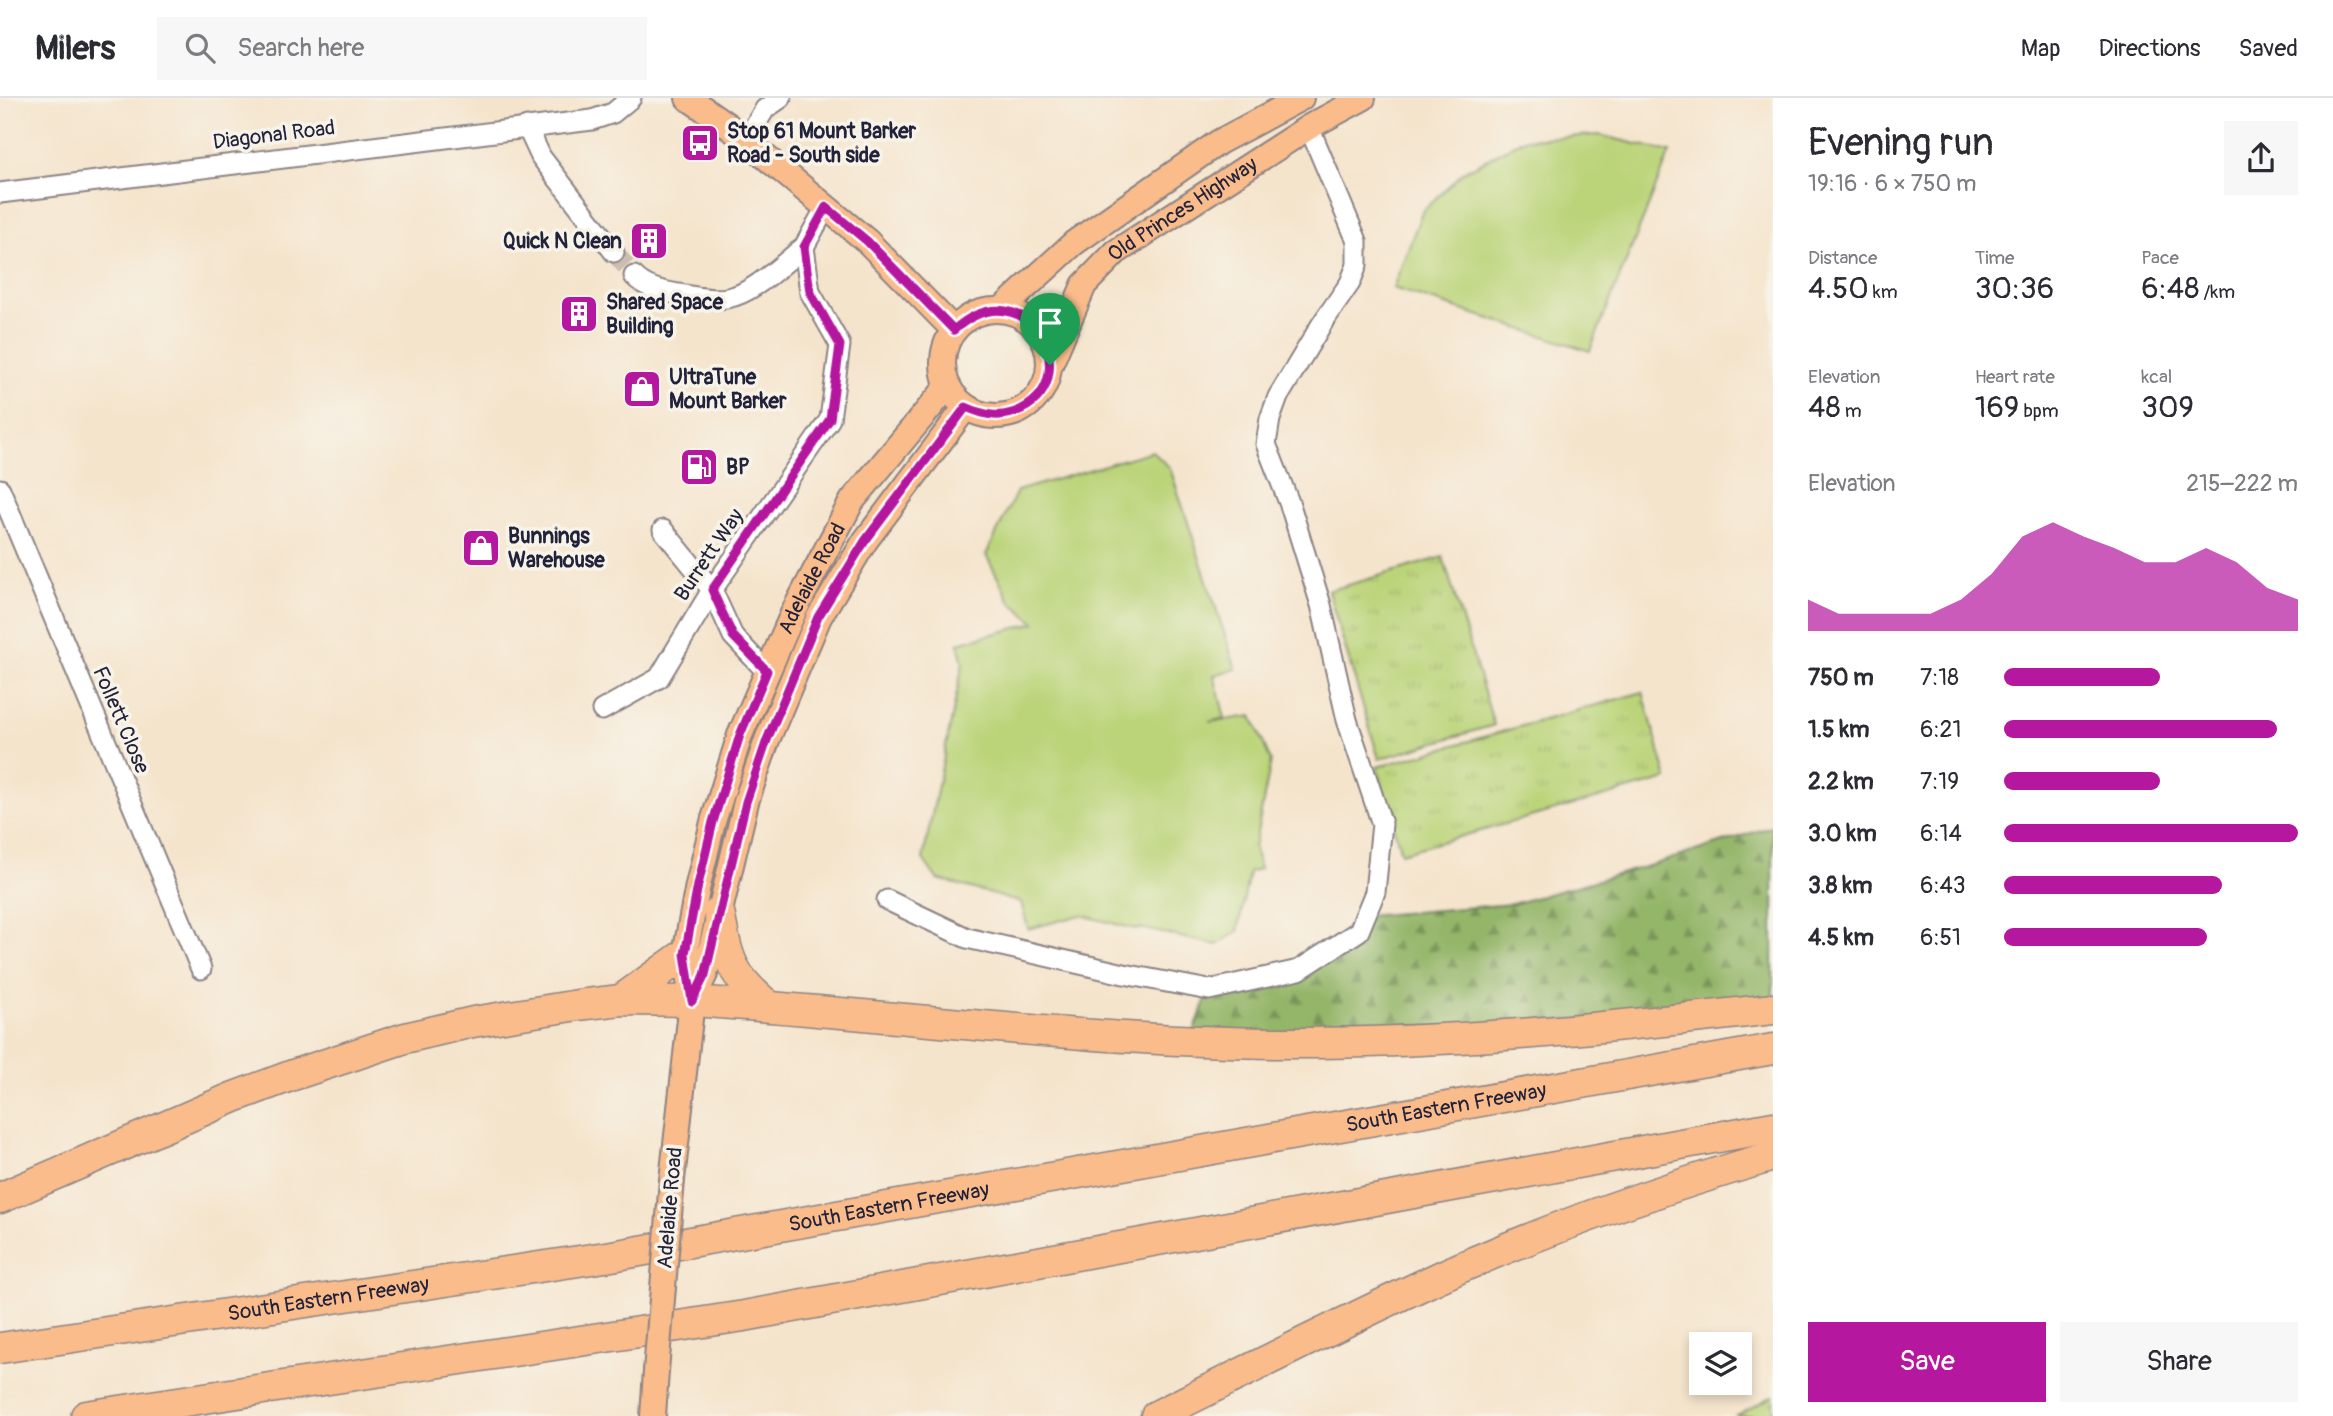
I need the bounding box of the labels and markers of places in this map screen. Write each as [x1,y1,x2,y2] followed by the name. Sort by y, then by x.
[727,118,917,169] place label: Stop 61 Mount Barker Road - South side
[679,122,721,164] bus stop icon: Stop 61 Mount Barker Road - South side
[628,220,670,262] building icon: Quick N Clean
[503,228,622,255] place label: Quick N Clean
[606,289,724,340] place label: Shared Space Building
[558,293,600,335] building icon: Shared Space Building
[1020,293,1080,365] pin
[669,364,787,415] place label: UltraTune Mount Barker
[621,368,663,410] shop icon: UltraTune Mount Barker
[678,446,720,488] fuel station icon: BP
[726,454,750,481] place label: BP
[508,523,605,574] place label: Bunnings Warehouse
[460,527,502,569] shop icon: Bunnings Warehouse

